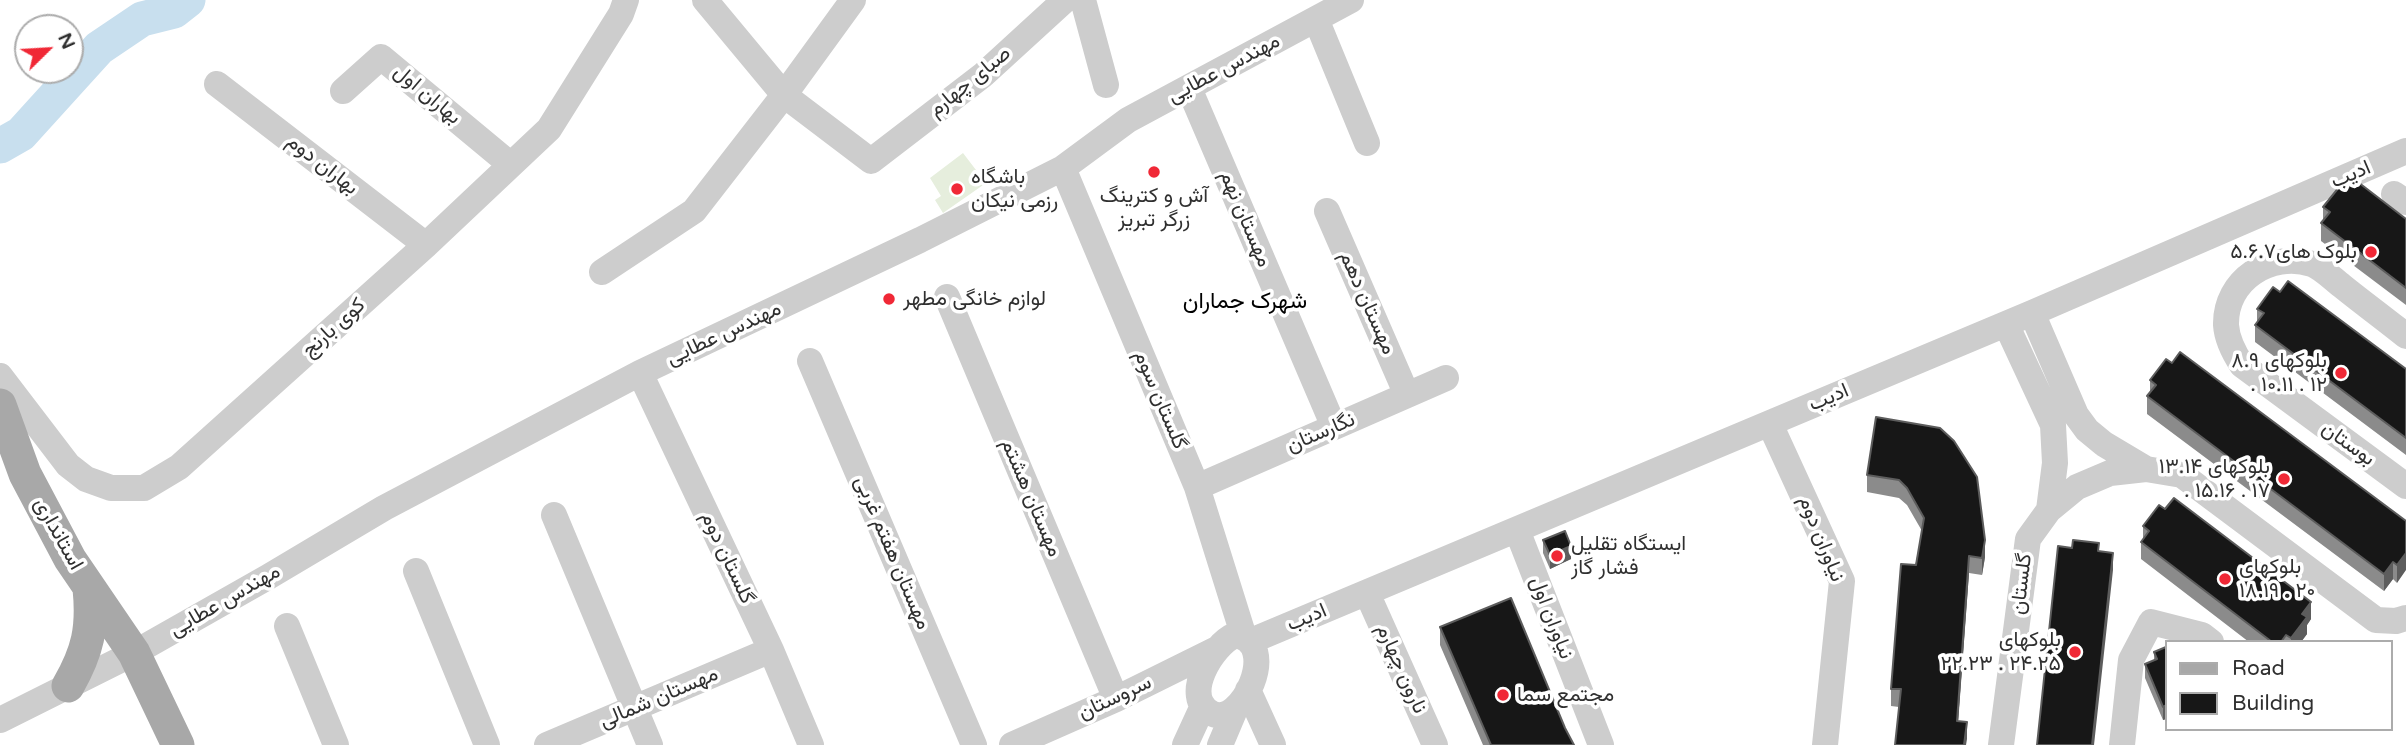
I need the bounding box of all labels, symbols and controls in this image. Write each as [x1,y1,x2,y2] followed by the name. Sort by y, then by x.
[14,14,84,84] north arrow
[1163,29,1285,109] street label: مهندس عطایی
[53,30,80,53] text: N
[924,41,1016,123] street label: صبای چهارم
[388,60,466,130] street label: بهاران اول
[281,129,363,201] street label: بهاران دوم
[2327,155,2375,195] street label: ادیب
[971,164,1058,214] place label: باشگاه رزمی نیکان
[1146,164,1162,180] marker: آش و کترینگ زرگر تبریز
[1213,167,1277,271] street label: مهستان نهم
[949,181,965,197] marker: باشگاه رزمی نیکان
[1100,183,1208,233] place label: آش و کترینگ زرگر تبریز
[2230,239,2357,265] place label: بلوک های۵.۶.۷
[2363,244,2379,260] marker: بلوک های۵.۶.۷
[1333,247,1401,359] street label: مهستان دهم
[903,286,1046,312] place label: لوازم خانگی مطهر
[1183,288,1307,316] district label: شهرک جماران
[881,291,897,307] marker: لوازم خانگی مطهر
[297,293,371,363] street label: کوی بارنج
[663,296,785,372] street label: مهندس عطایی
[1128,347,1192,453] street label: گلستان سوم
[2231,348,2327,398] place label: بلوکهای ۸.۹ . ۱۰.۱۱ . ۱۲
[2333,365,2349,381] marker: بلوکهای ۸.۹ . ۱۰.۱۱ . ۱۲
[1805,378,1853,418] street label: ادیب
[1283,407,1359,459] street label: نگارستان
[2316,416,2380,472] street label: بوستان
[995,435,1067,561] street label: مهستان هشتم
[2159,454,2270,504] place label: بلوکهای ۱۳.۱۴ . ۱۵.۱۶ . ۱۷
[2276,471,2292,487] marker: بلوکهای ۱۳.۱۴ . ۱۵.۱۶ . ۱۷
[848,472,936,634] street label: مهستان هفتم غربی
[1792,492,1850,586] street label: نیاوران دوم
[28,493,88,575] street label: استاندارى
[695,508,759,608] street label: گلستان دوم
[1571,531,1686,581] place label: ایستگاه تقلیل فشار گاز
[1549,548,1565,564] marker: ایستگاه تقلیل فشار گاز
[2006,552,2038,616] street label: گلستان
[2239,554,2315,604] place label: بلوکهای ۱۸.۱۹ . ۲۰
[165,559,285,643] street label: مهندس عطایی
[2217,571,2233,587] marker: بلوکهای ۱۸.۱۹ . ۲۰
[1524,573,1578,663] street label: نیاوران اول
[1283,598,1331,638] street label: ادیب
[1370,620,1432,718] street label: نارون چهارم
[1941,627,2061,677] place label: بلوکهای ۲۲.۲۳ . ۲۴.۲۵
[2164,640,2392,731] legend
[2067,644,2083,660] marker: بلوکهای ۲۲.۲۳ . ۲۴.۲۵
[2232,656,2285,681] text: Road
[596,662,722,734] street label: مهستان شمالی
[1074,670,1156,726] street label: سروستان
[1517,682,1614,708] place label: مجتمع سما
[1495,687,1511,703] marker: مجتمع سما
[2232,691,2314,716] text: Building

